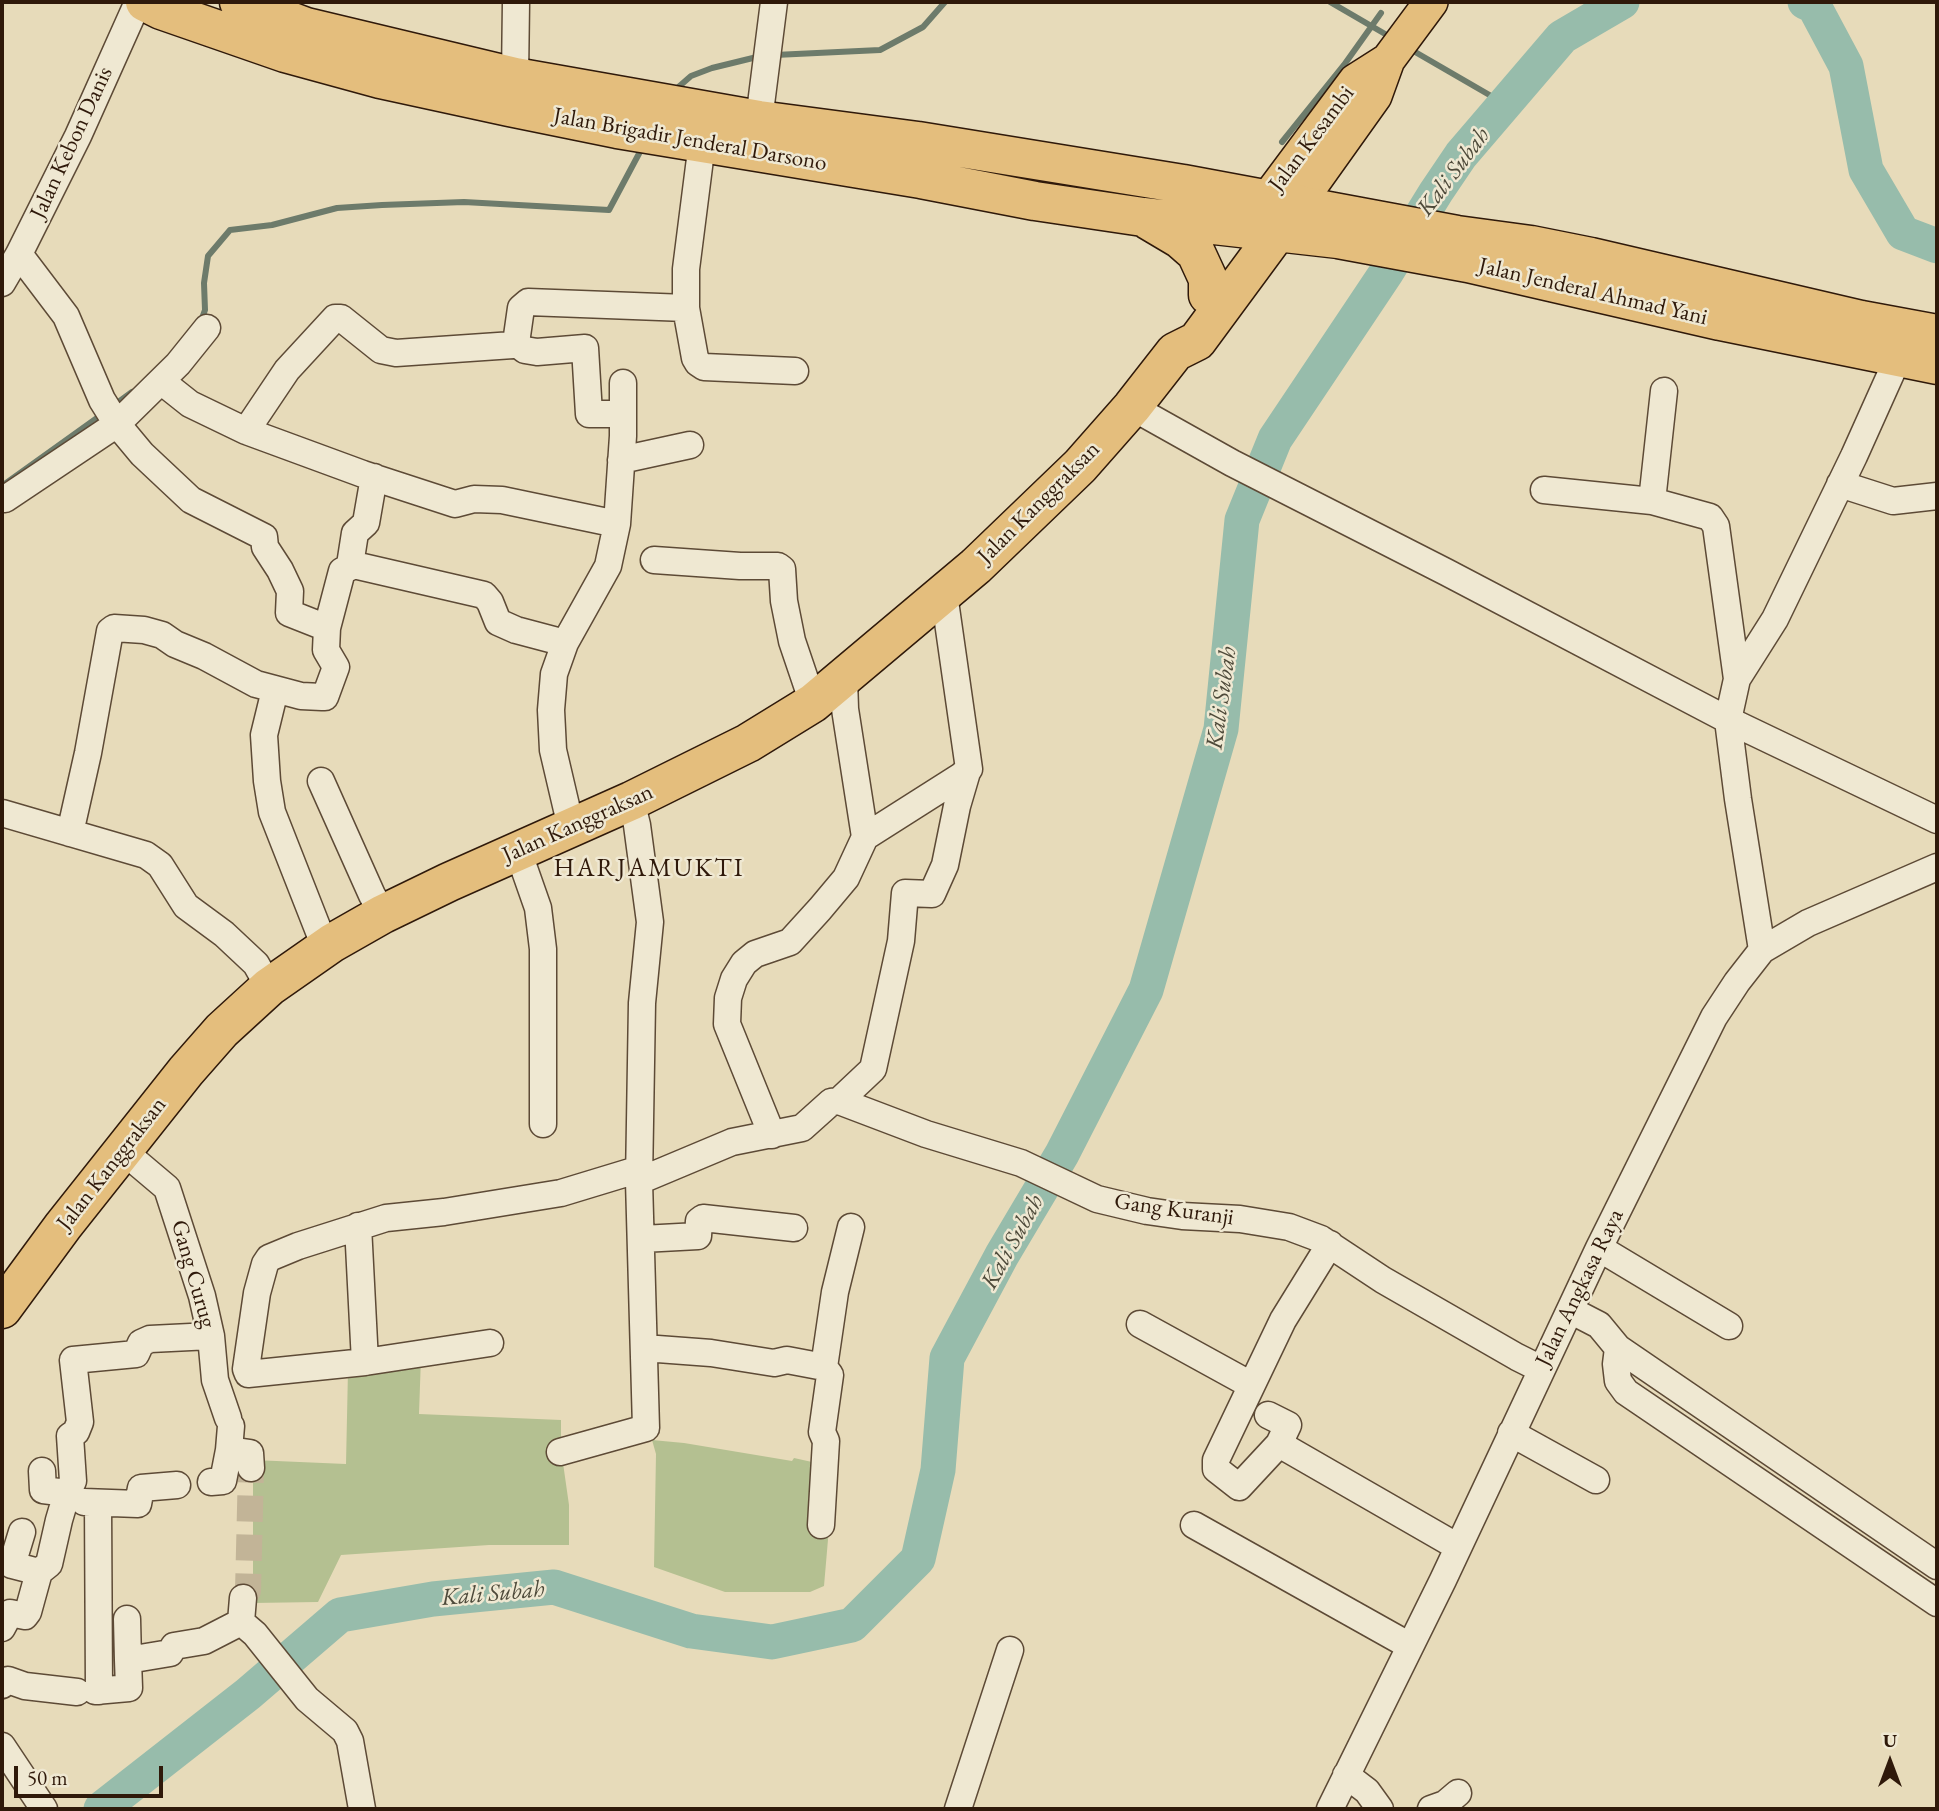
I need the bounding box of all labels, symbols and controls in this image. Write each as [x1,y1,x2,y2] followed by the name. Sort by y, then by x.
[25,63,119,223] street label: Jalan Kebon Danis
[1263,81,1361,197] street label: Jalan Kesambi
[551,102,829,178] street label: Jalan Brigadir Jenderal Darsono
[1411,122,1497,222] water label: Kali Subah
[1476,252,1710,332] street label: Jalan Jenderal Ahmad Yani
[972,436,1106,570] street label: Jalan Kanggraksan
[1201,645,1243,751] water label: Kali Subah
[498,778,658,870] street label: Jalan Kanggraksan
[555,853,743,885] district label: HARJAMUKTI
[51,1092,173,1236] street label: Jalan Kanggraksan
[1113,1188,1235,1232] street label: Gang Kuranji
[975,1190,1051,1294] water label: Kali Subah
[1530,1205,1630,1371] street label: Jalan Angkasa Raya
[164,1217,222,1331] street label: Gang Curug
[440,1575,546,1613] water label: Kali Subah
[1855,1727,1925,1797] north arrow
[1883,1728,1897,1753] text: U
[18,1752,166,1796] scale bar
[27,1764,68,1791] text: 50 m

